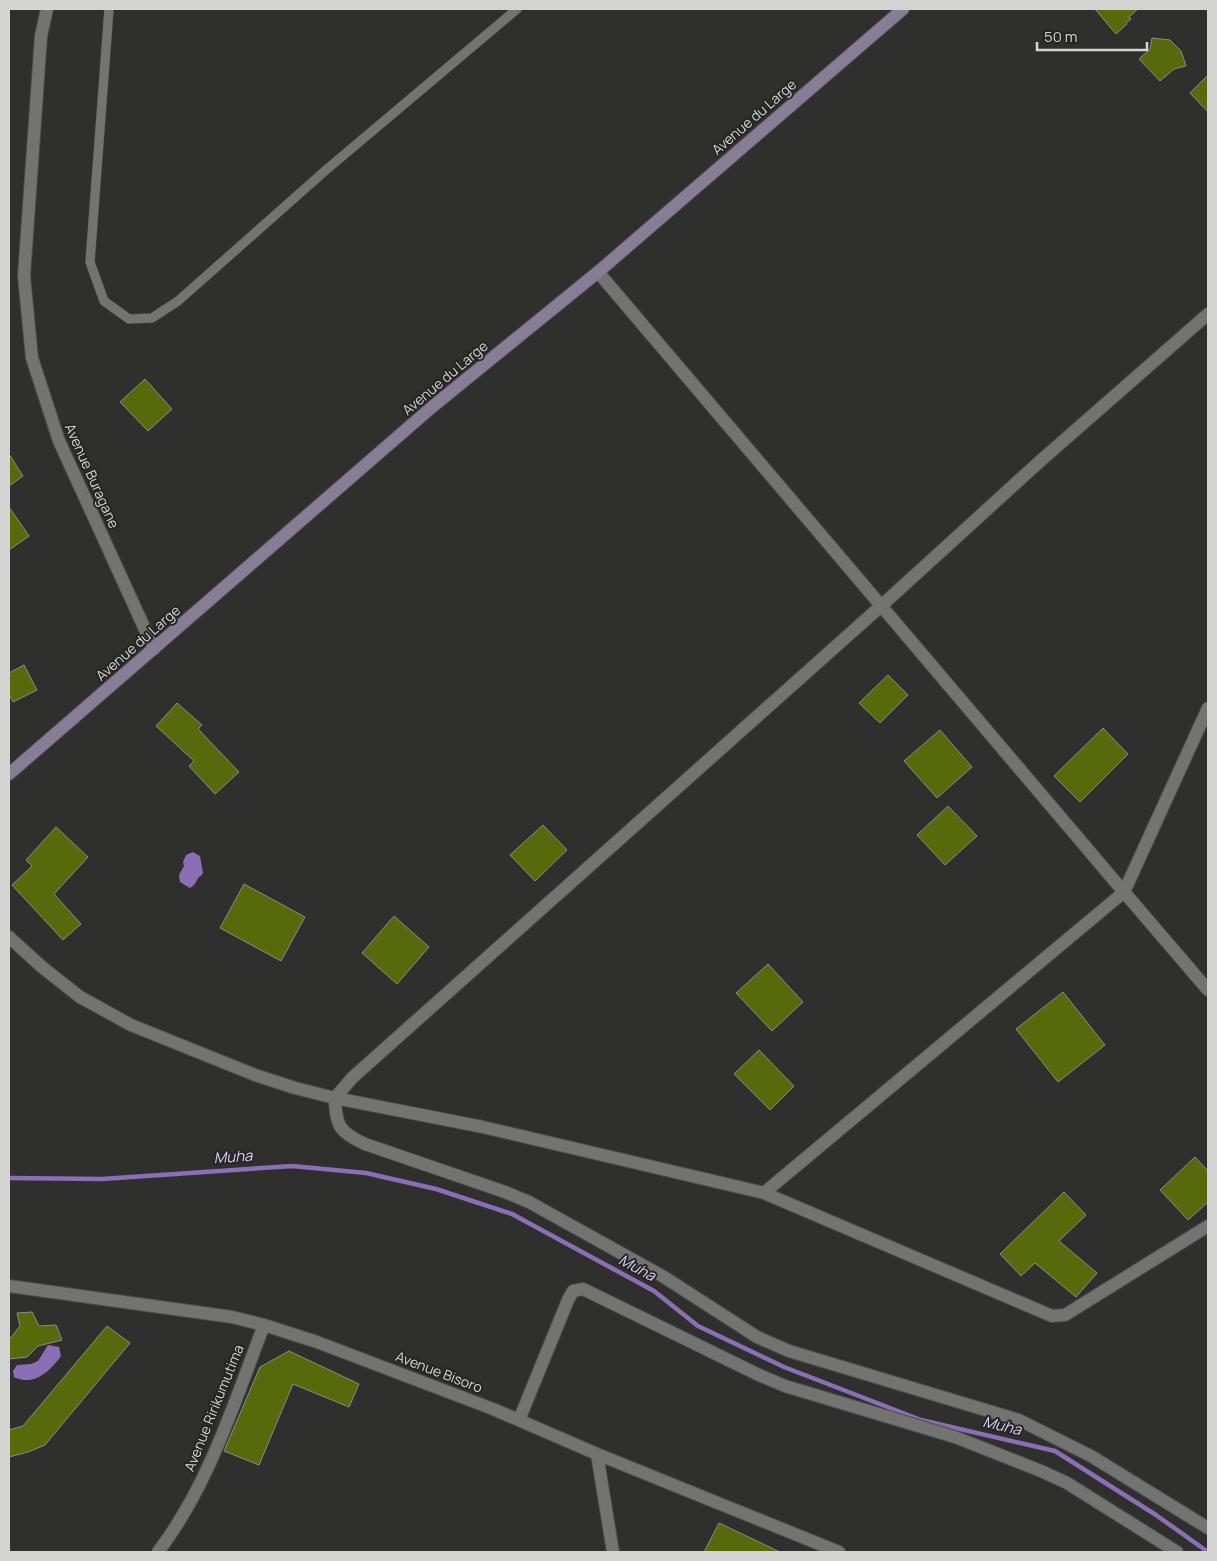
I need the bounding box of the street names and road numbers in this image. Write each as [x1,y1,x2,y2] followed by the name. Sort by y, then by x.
[707,75,800,159] street label: Avenue du Large
[398,336,492,419] street label: Avenue du Large
[61,420,124,531] street label: Avenue Buragane
[91,601,184,685] street label: Avenue du Large
[179,1342,248,1474] street label: Avenue Ririkumutima
[393,1346,485,1397] street label: Avenue Bisoro

